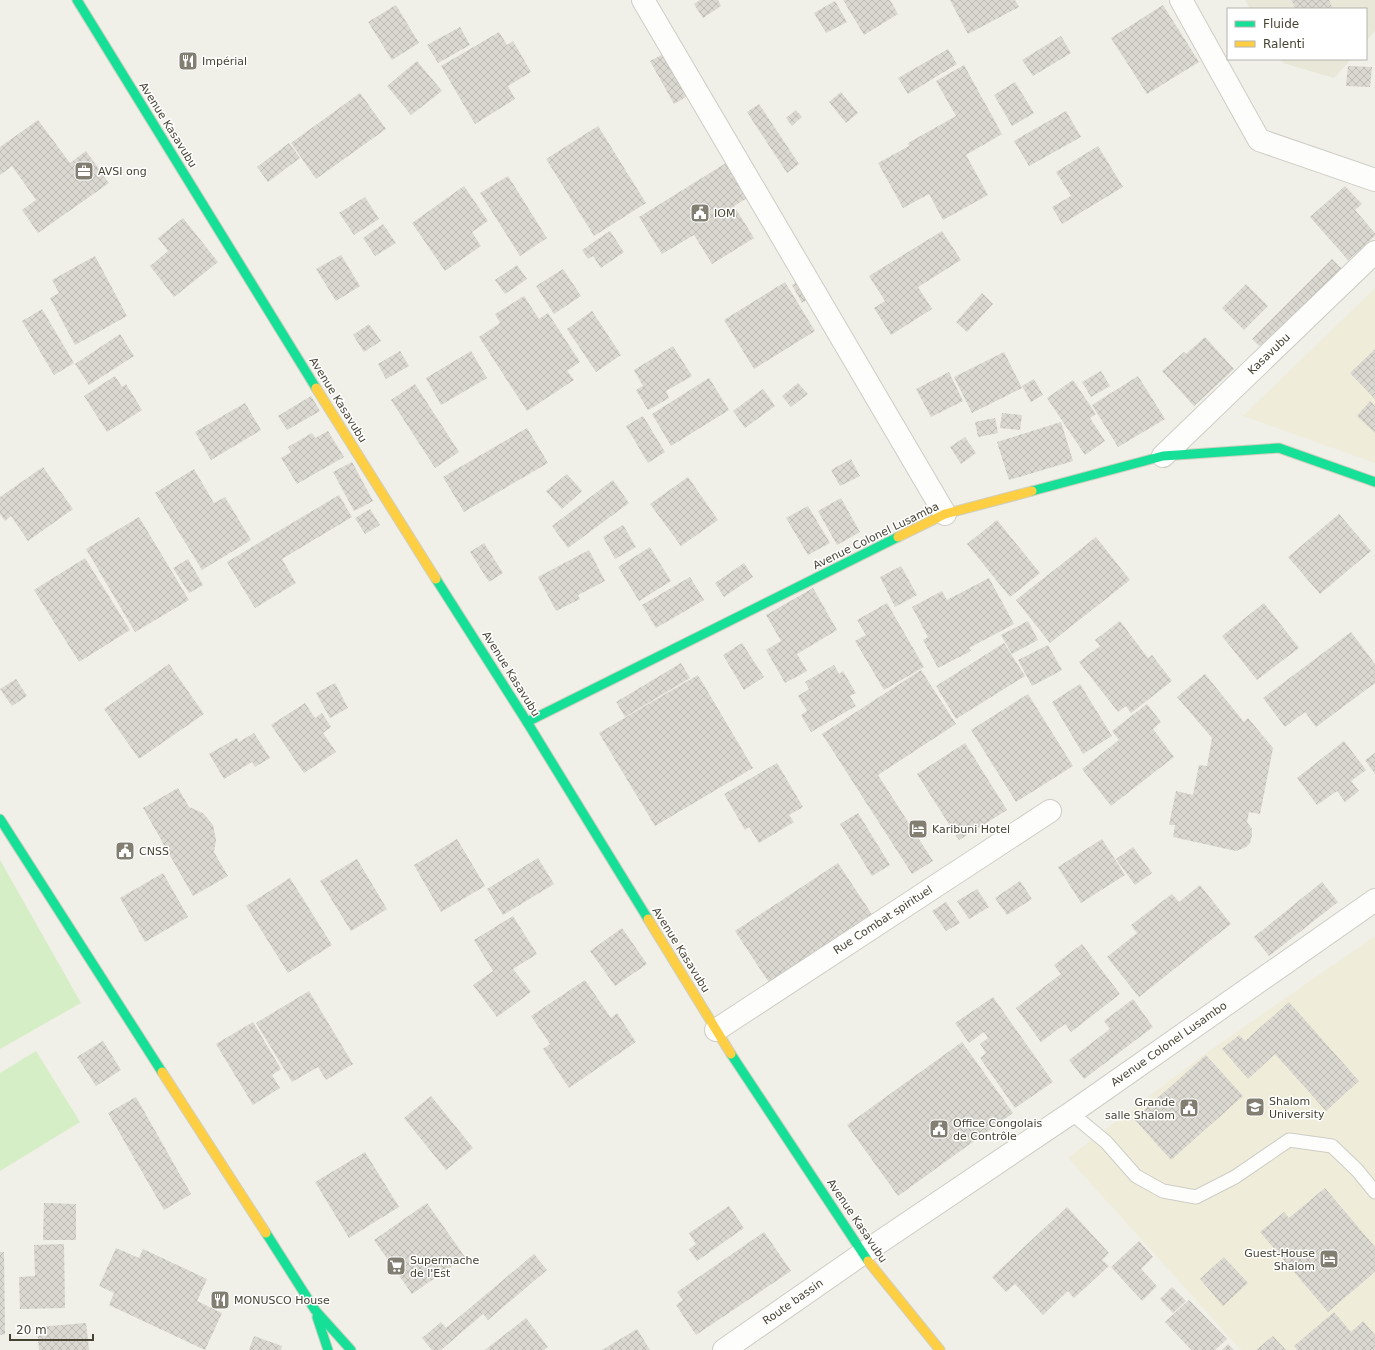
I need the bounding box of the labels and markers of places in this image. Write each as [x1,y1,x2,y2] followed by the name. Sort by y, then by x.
[177,50,199,72] restaurant icon: Impérial
[202,55,247,68] place label: Impérial
[73,160,95,182] office icon: AVSI ong
[98,165,147,178] place label: AVSI ong
[689,202,711,224] public building icon: IOM
[714,207,735,220] place label: IOM
[907,818,929,840] hotel icon: Karibuni Hotel
[932,823,1010,836] place label: Karibuni Hotel
[114,840,136,862] public building icon: CNSS
[139,845,169,858] place label: CNSS
[1269,1095,1325,1121] place label: Shalom University
[1105,1096,1175,1122] place label: Grande salle Shalom
[1244,1096,1266,1118] school or university icon: Shalom University
[1178,1097,1200,1119] public building icon: Grande salle Shalom
[953,1117,1043,1143] place label: Office Congolais de Contrôle
[928,1118,950,1140] public building icon: Office Congolais de Contrôle
[1244,1247,1315,1273] place label: Guest-House Shalom
[1318,1248,1340,1270] hotel icon: Guest-House Shalom
[410,1254,480,1280] place label: Supermache de l'Est
[385,1255,407,1277] supermarket icon: Supermache de l'Est
[209,1289,231,1311] restaurant icon: MONUSCO House
[234,1294,330,1307] place label: MONUSCO House

